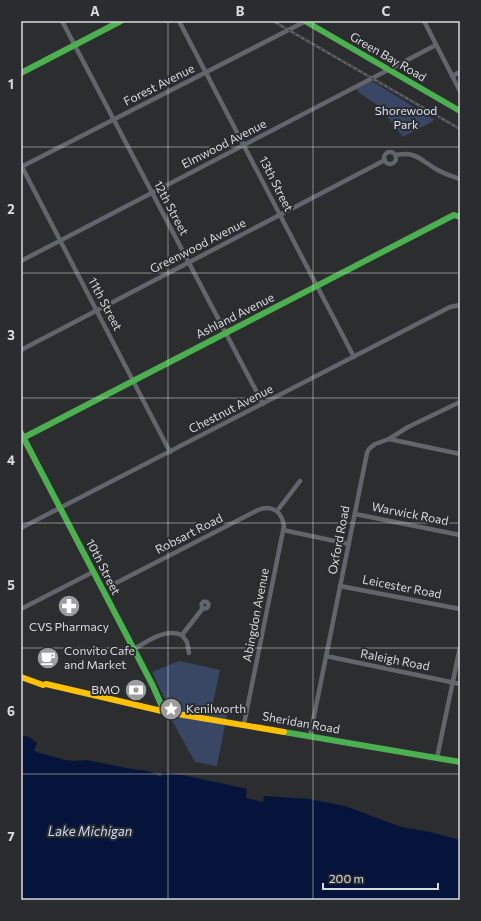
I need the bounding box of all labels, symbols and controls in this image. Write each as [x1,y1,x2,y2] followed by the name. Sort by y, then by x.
[90,3,100,19] text: A
[236,3,245,19] text: B
[382,3,391,19] text: C
[348,29,429,84] street label: Green Bay Road
[121,60,196,108] street label: Forest Avenue
[8,76,14,92] text: 1
[375,103,437,131] park label: Shorewood Park
[179,116,268,171] street label: Elmwood Avenue
[257,154,297,214] street label: 13th Street
[152,178,192,237] street label: 12th Street
[7,201,15,217] text: 2
[147,215,248,275] street label: Greenwood Avenue
[86,275,126,333] street label: 11th Street
[193,289,276,341] street label: Ashland Avenue
[7,327,15,343] text: 3
[186,381,275,435] street label: Chestnut Avenue
[7,452,15,468] text: 4
[371,499,450,527] street label: Warwick Road
[325,504,352,575] street label: Oxford Road
[153,510,225,556] street label: Robsart Road
[84,536,124,597] street label: 10th Street
[239,567,271,663] street label: Abingdon Avenue
[361,571,443,601] street label: Leicester Road
[7,577,15,593] text: 5
[56,593,82,619] pharmacy icon: CVS Pharmacy
[29,619,109,633] place label: CVS Pharmacy
[64,643,135,671] place label: Convito Cafe and Market
[35,645,61,671] cafe icon: Convito Cafe and Market
[359,645,431,673] street label: Raleigh Road
[123,677,149,703] bank icon: BMO
[91,682,120,696] place label: BMO
[158,696,184,722] place icon: Kenilworth
[186,701,246,715] place label: Kenilworth
[7,703,15,719] text: 6
[261,708,341,736] street label: Sheridan Road
[48,823,132,839] water label: Lake Michigan
[7,828,15,844] text: 7
[323,865,438,891] scale bar
[329,871,364,885] text: 200 m

